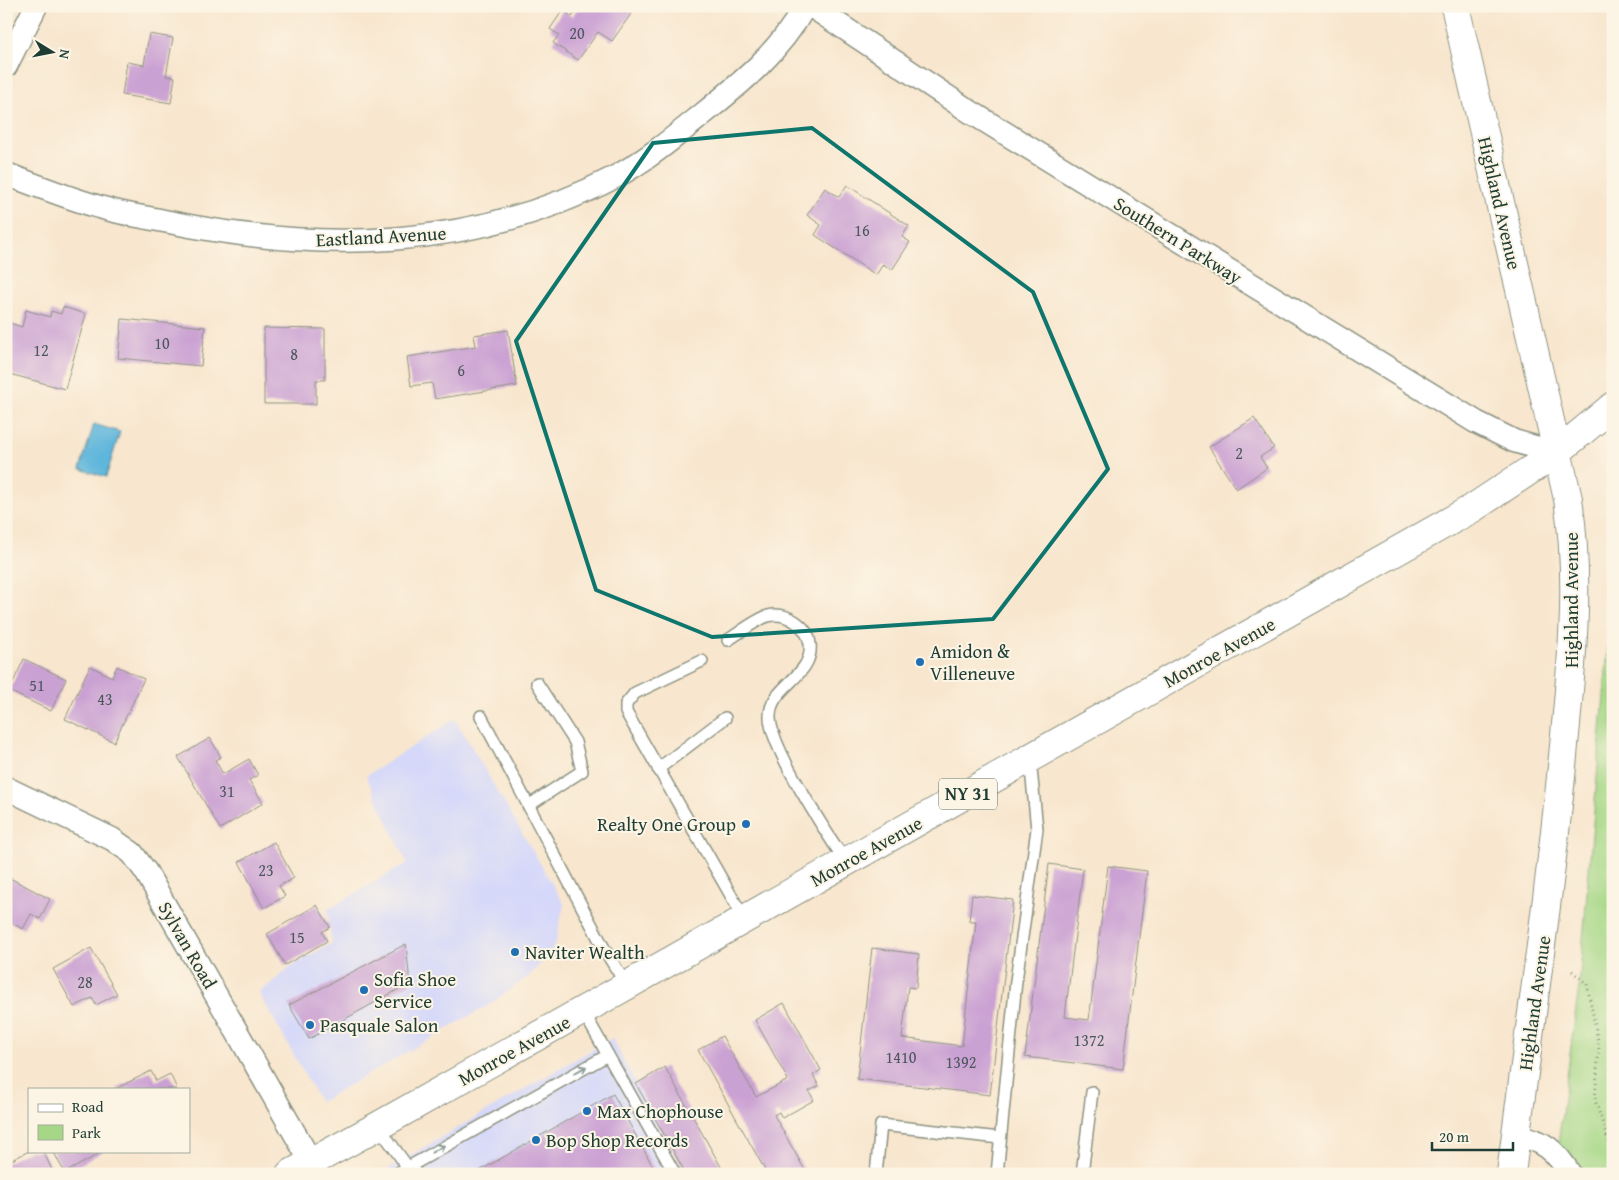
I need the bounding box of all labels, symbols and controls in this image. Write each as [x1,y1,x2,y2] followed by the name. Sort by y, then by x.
[569,21,585,45] house number: 20
[28,28,78,78] north arrow
[54,48,75,61] text: N
[1471,134,1529,272] street label: Highland Avenue
[1108,189,1248,291] street label: Southern Parkway
[854,218,870,242] house number: 16
[315,219,447,253] street label: Eastland Avenue
[154,331,170,355] house number: 10
[33,338,49,362] house number: 12
[290,342,298,366] house number: 8
[457,358,465,382] house number: 6
[1235,441,1243,465] house number: 2
[1557,532,1585,668] street label: Highland Avenue
[1158,609,1280,694] street label: Monroe Avenue
[930,637,1015,687] place label: Amidon & Villeneuve
[914,656,926,668] marker: Amidon & Villeneuve
[29,673,45,697] house number: 51
[97,687,113,711] house number: 43
[219,779,235,803] house number: 31
[939,779,997,810] road number: NY 31
[805,808,927,893] street label: Monroe Avenue
[597,810,736,838] place label: Realty One Group
[740,818,752,830] marker: Realty One Group
[258,858,274,882] house number: 23
[152,896,225,995] street label: Sylvan Road
[289,925,305,949] house number: 15
[1511,934,1557,1072] street label: Highland Avenue
[525,938,645,966] place label: Naviter Wealth
[509,946,521,958] marker: Naviter Wealth
[374,965,456,1015] place label: Sofia Shoe Service
[77,970,93,994] house number: 28
[358,984,370,996] marker: Sofia Shoe Service
[453,1007,575,1092] street label: Monroe Avenue
[320,1011,439,1039] place label: Pasquale Salon
[304,1019,316,1031] marker: Pasquale Salon
[1074,1028,1104,1052] house number: 1372
[886,1045,917,1069] house number: 1410
[946,1050,976,1074] house number: 1392
[572,1065,587,1074] one-way arrow
[28,1088,190,1152] legend
[72,1096,103,1117] text: Road
[597,1097,724,1125] place label: Max Chophouse
[581,1105,593,1117] marker: Max Chophouse
[1432,1120,1513,1152] scale bar
[72,1122,101,1143] text: Park
[546,1126,688,1154] place label: Bop Shop Records
[1439,1126,1470,1147] text: 20 m
[530,1134,542,1146] marker: Bop Shop Records
[430,1143,445,1153] one-way arrow

